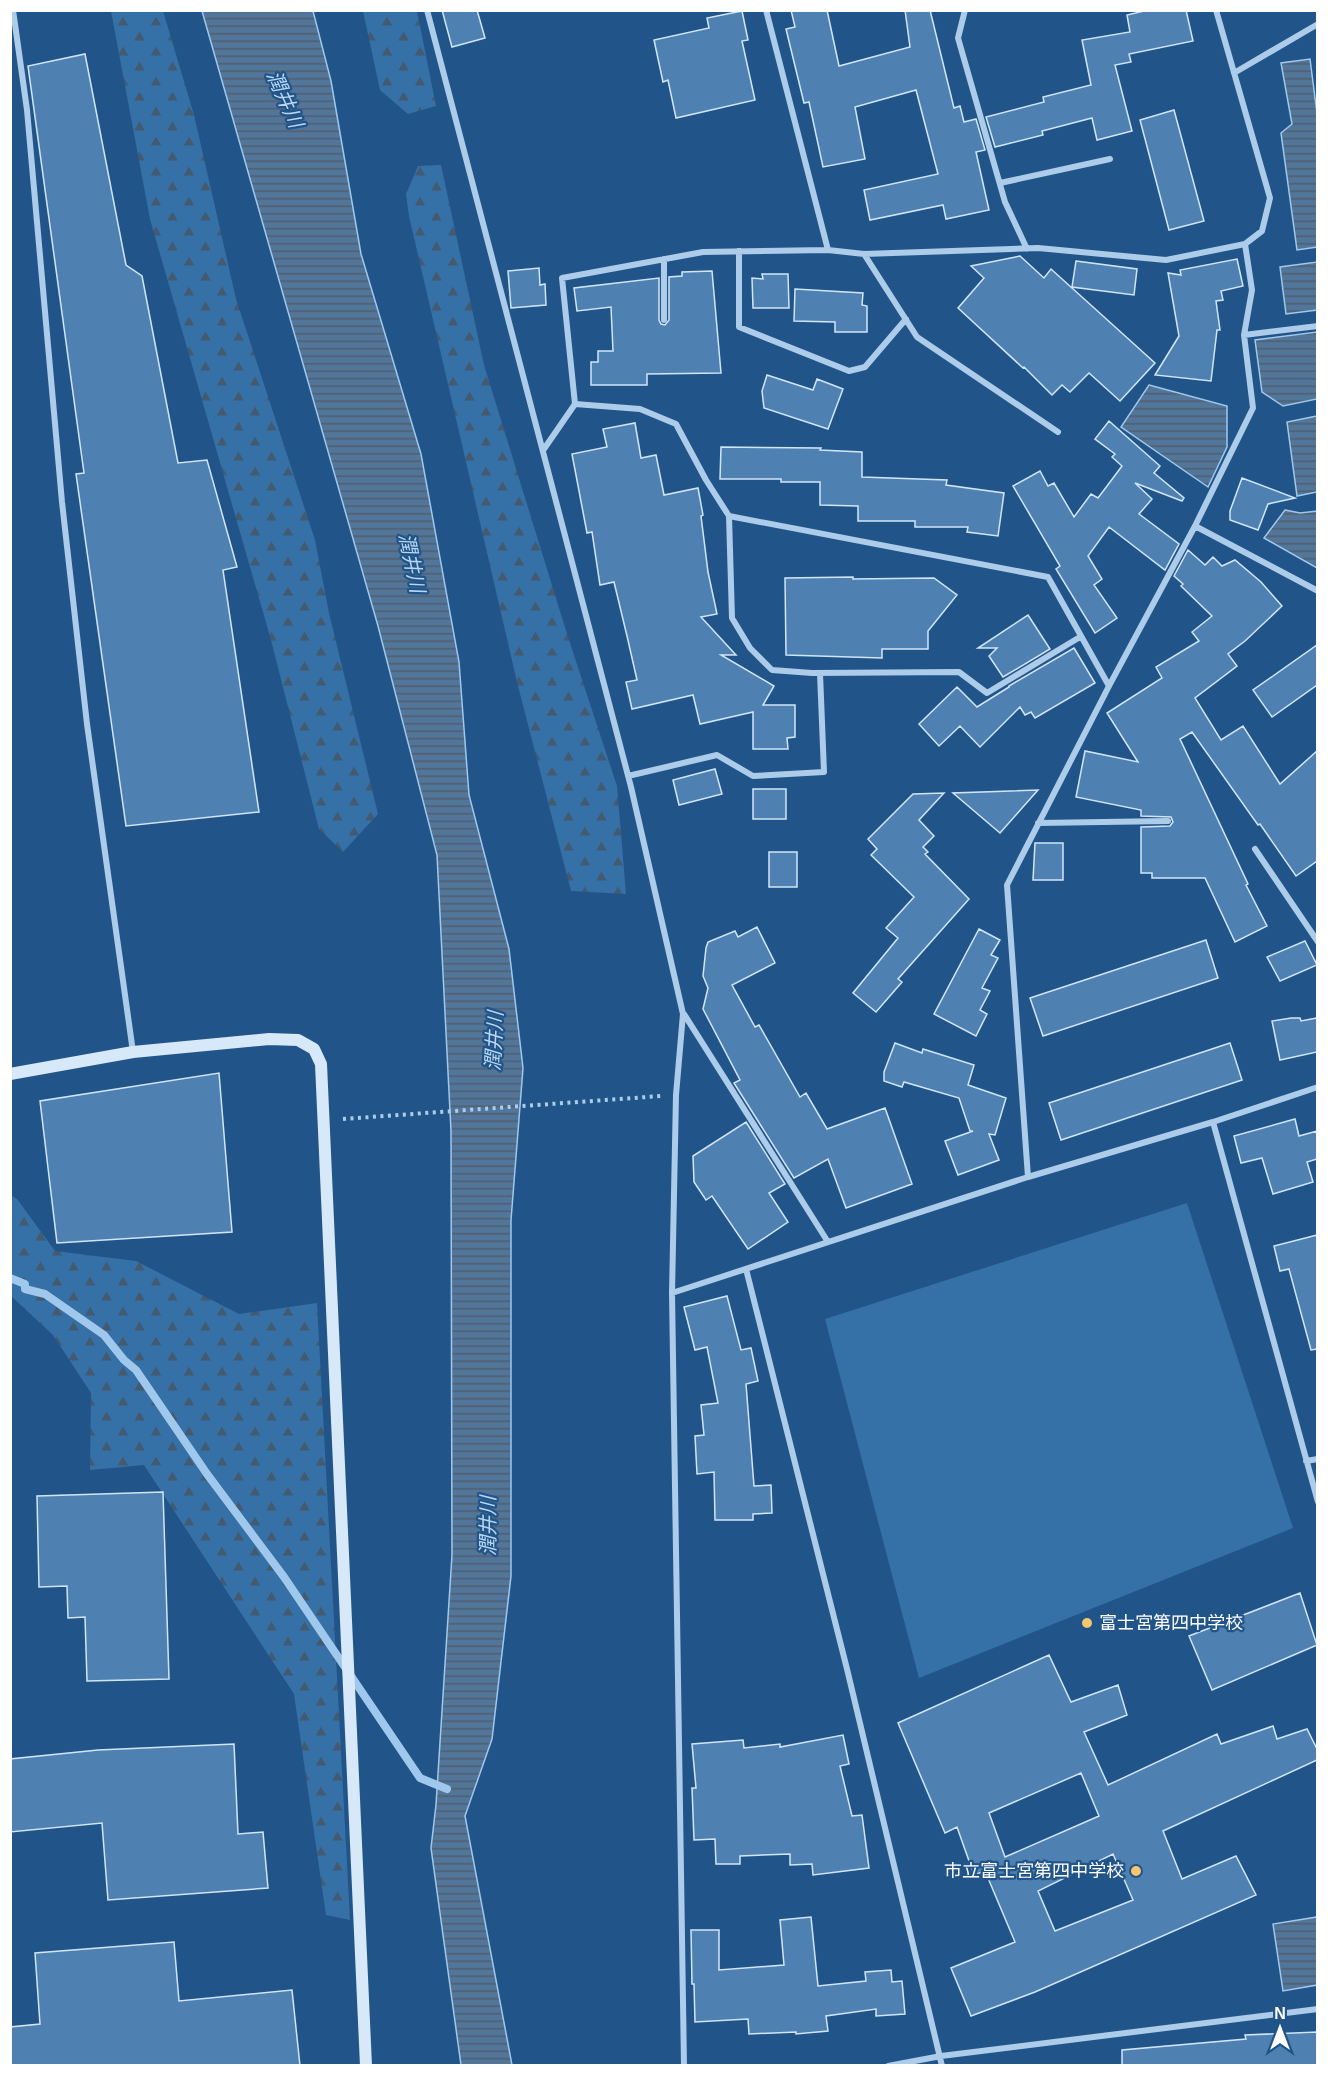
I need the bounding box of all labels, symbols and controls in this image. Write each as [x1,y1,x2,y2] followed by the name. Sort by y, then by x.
[263,67,308,133] water label: 潤井川
[395,531,429,597] water label: 潤井川
[481,1008,507,1072] water label: 潤井川
[477,1494,499,1556] water label: 潤井川
[1099,1613,1243,1633] place label: 富士宮第四中学校
[1080,1616,1094,1630] marker: 富士宮第四中学校
[944,1861,1124,1881] place label: 市立富士宮第四中学校
[1129,1864,1143,1878] marker: 市立富士宮第四中学校
[1250,1998,1310,2058] north arrow
[1274,2005,1286,2022] text: N

